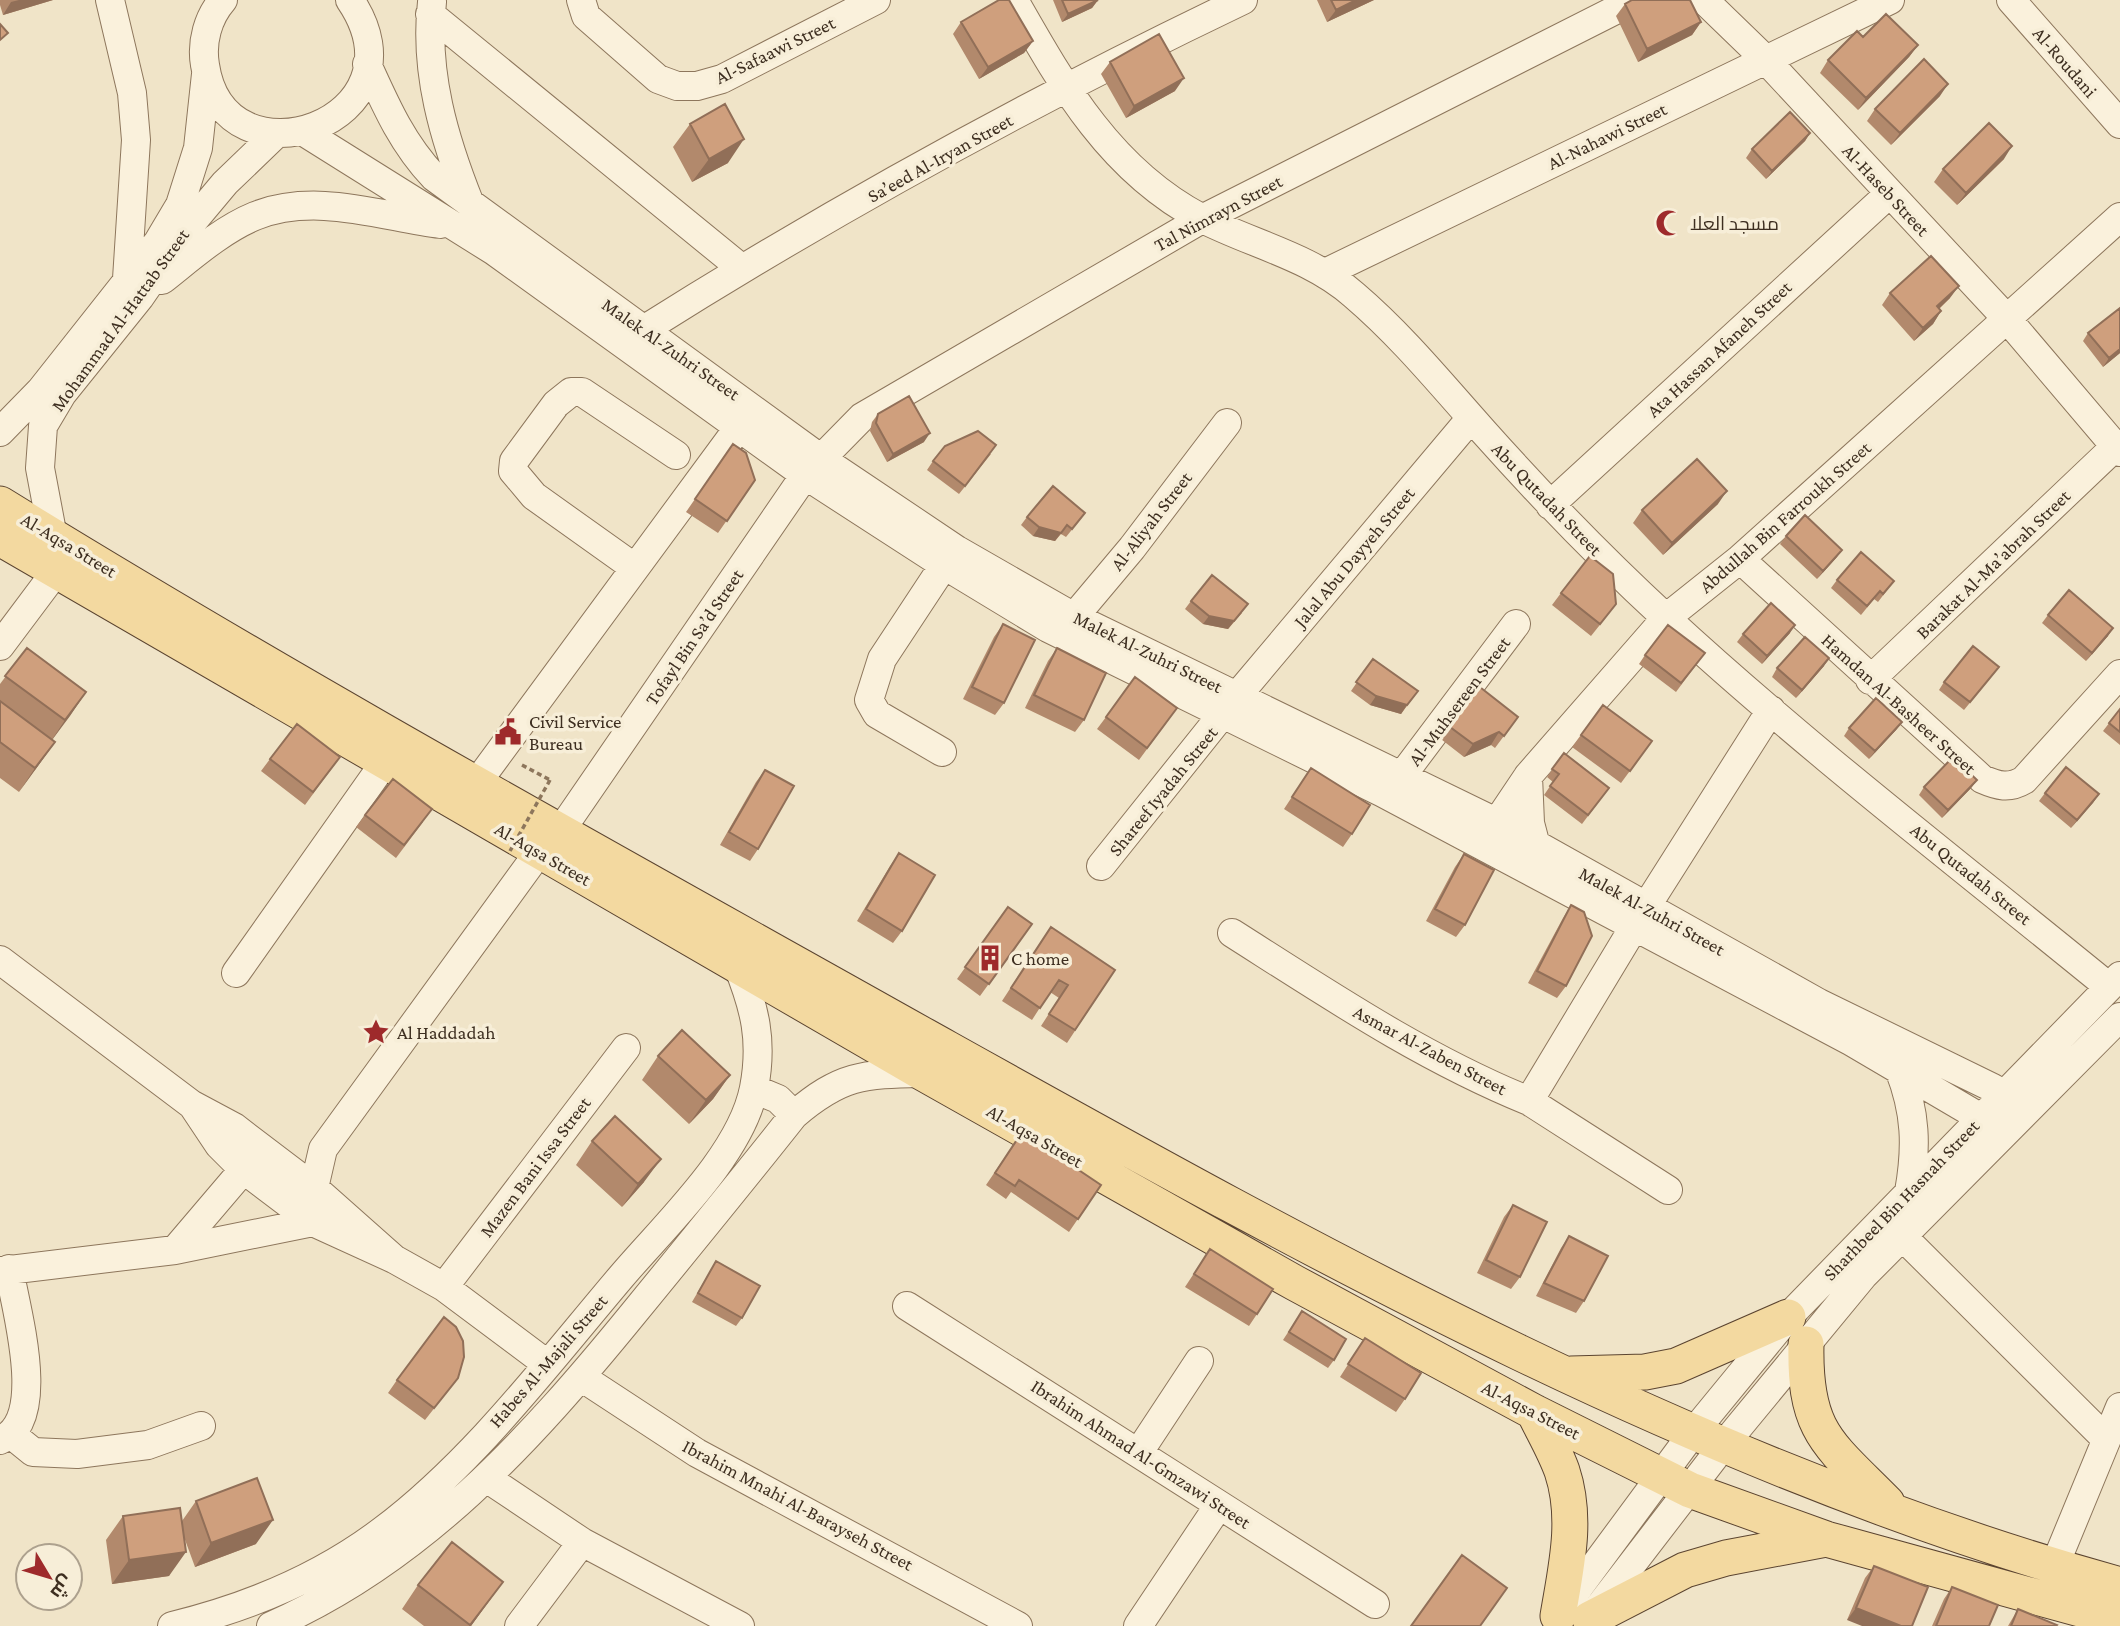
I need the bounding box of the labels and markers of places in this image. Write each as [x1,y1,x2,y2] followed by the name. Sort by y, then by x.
[1654,208,1684,238] mosque icon: مسجد العلا
[1690,213,1779,234] place label: مسجد العلا
[529,711,621,754] place label: Civil Service Bureau
[493,717,523,747] public building icon: Civil Service Bureau
[975,943,1005,973] building icon: C home
[1011,948,1069,969] place label: C home
[361,1017,391,1047] place icon: Al Haddadah
[397,1022,495,1043] place label: Al Haddadah

